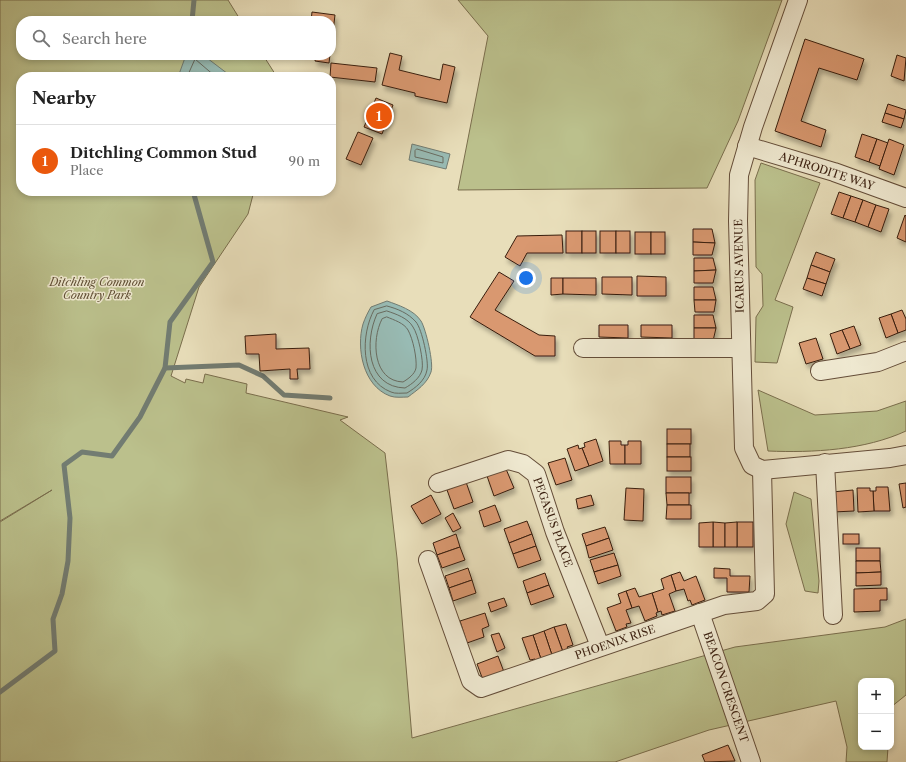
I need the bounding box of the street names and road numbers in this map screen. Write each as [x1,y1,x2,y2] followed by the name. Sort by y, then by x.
[777,149,877,193] street label: APHRODITE WAY
[731,218,747,313] street label: ICARUS AVENUE
[530,475,576,569] street label: PEGASUS PLACE
[573,622,657,662] street label: PHOENIX RISE
[700,630,752,745] street label: BEACON CRESCENT

